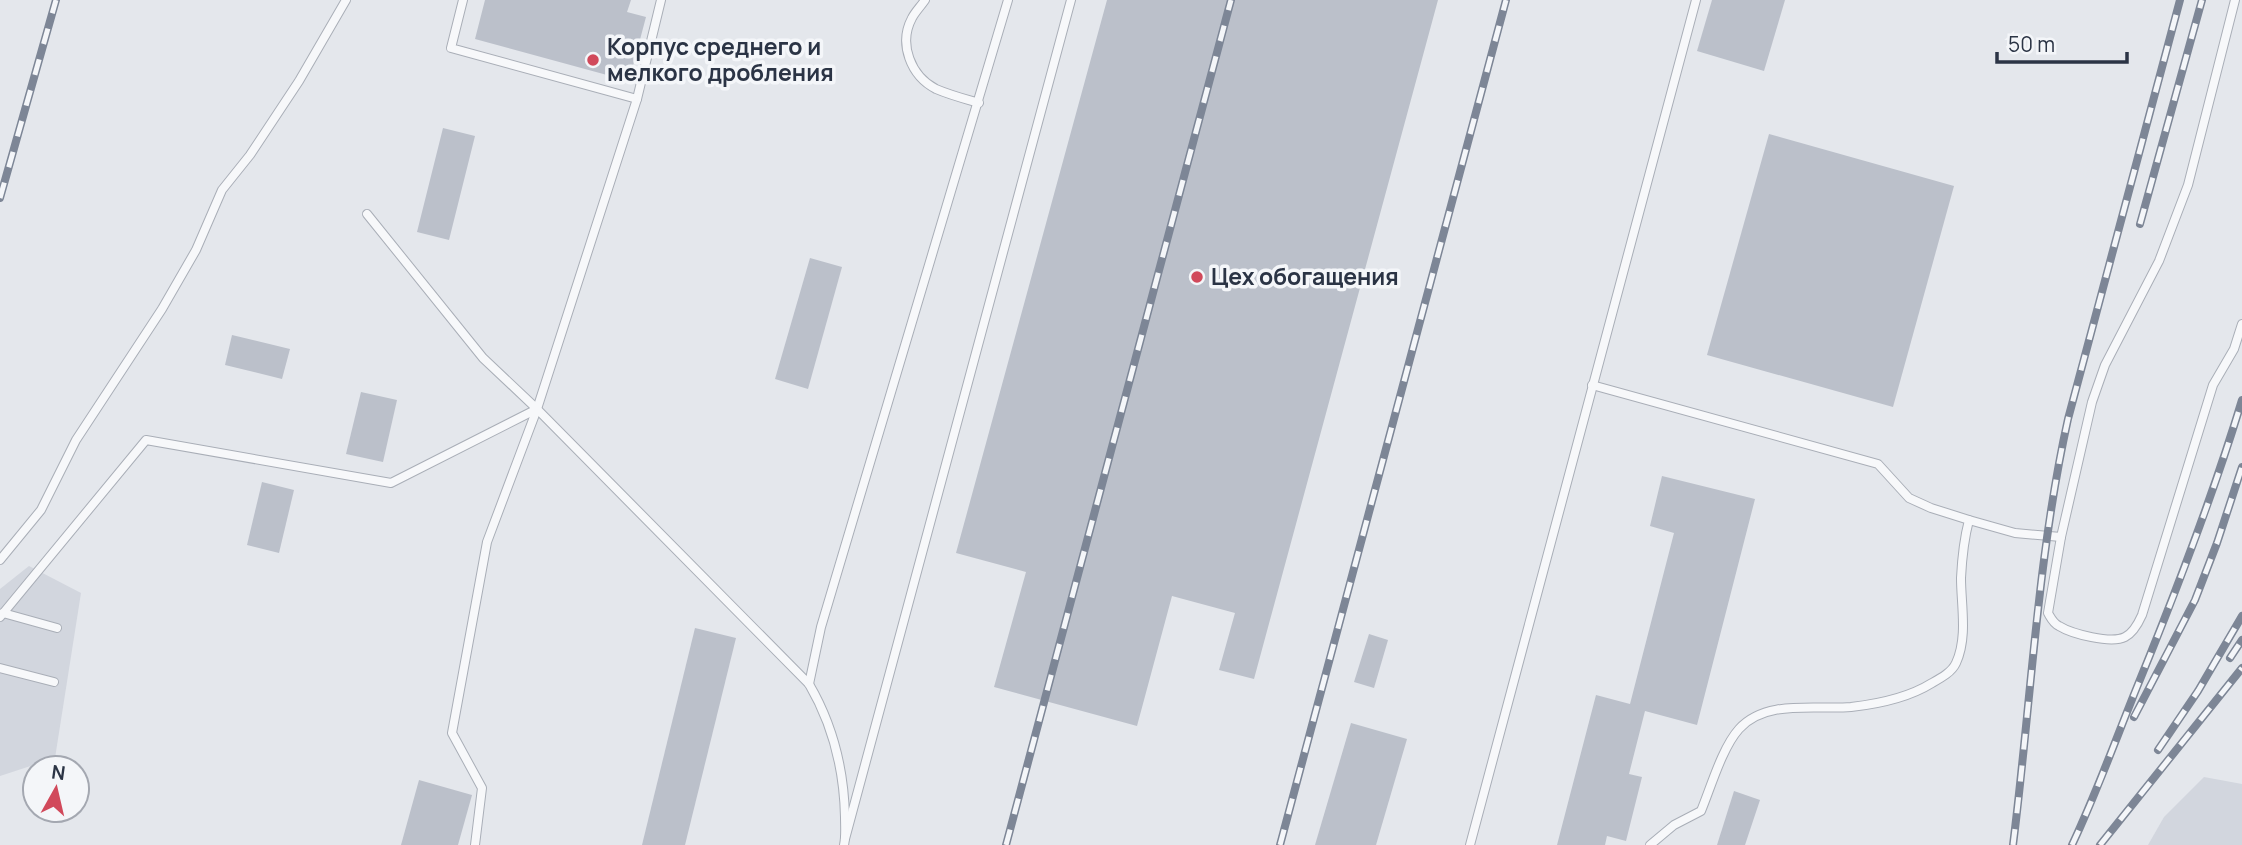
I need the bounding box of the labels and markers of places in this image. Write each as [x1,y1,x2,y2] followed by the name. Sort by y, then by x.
[607,30,834,88] place label: Корпус среднего и мелкого дробления
[585,52,601,68] marker: Корпус среднего и мелкого дробления
[1211,260,1399,292] place label: Цех обогащения
[1189,269,1205,285] marker: Цех обогащения

